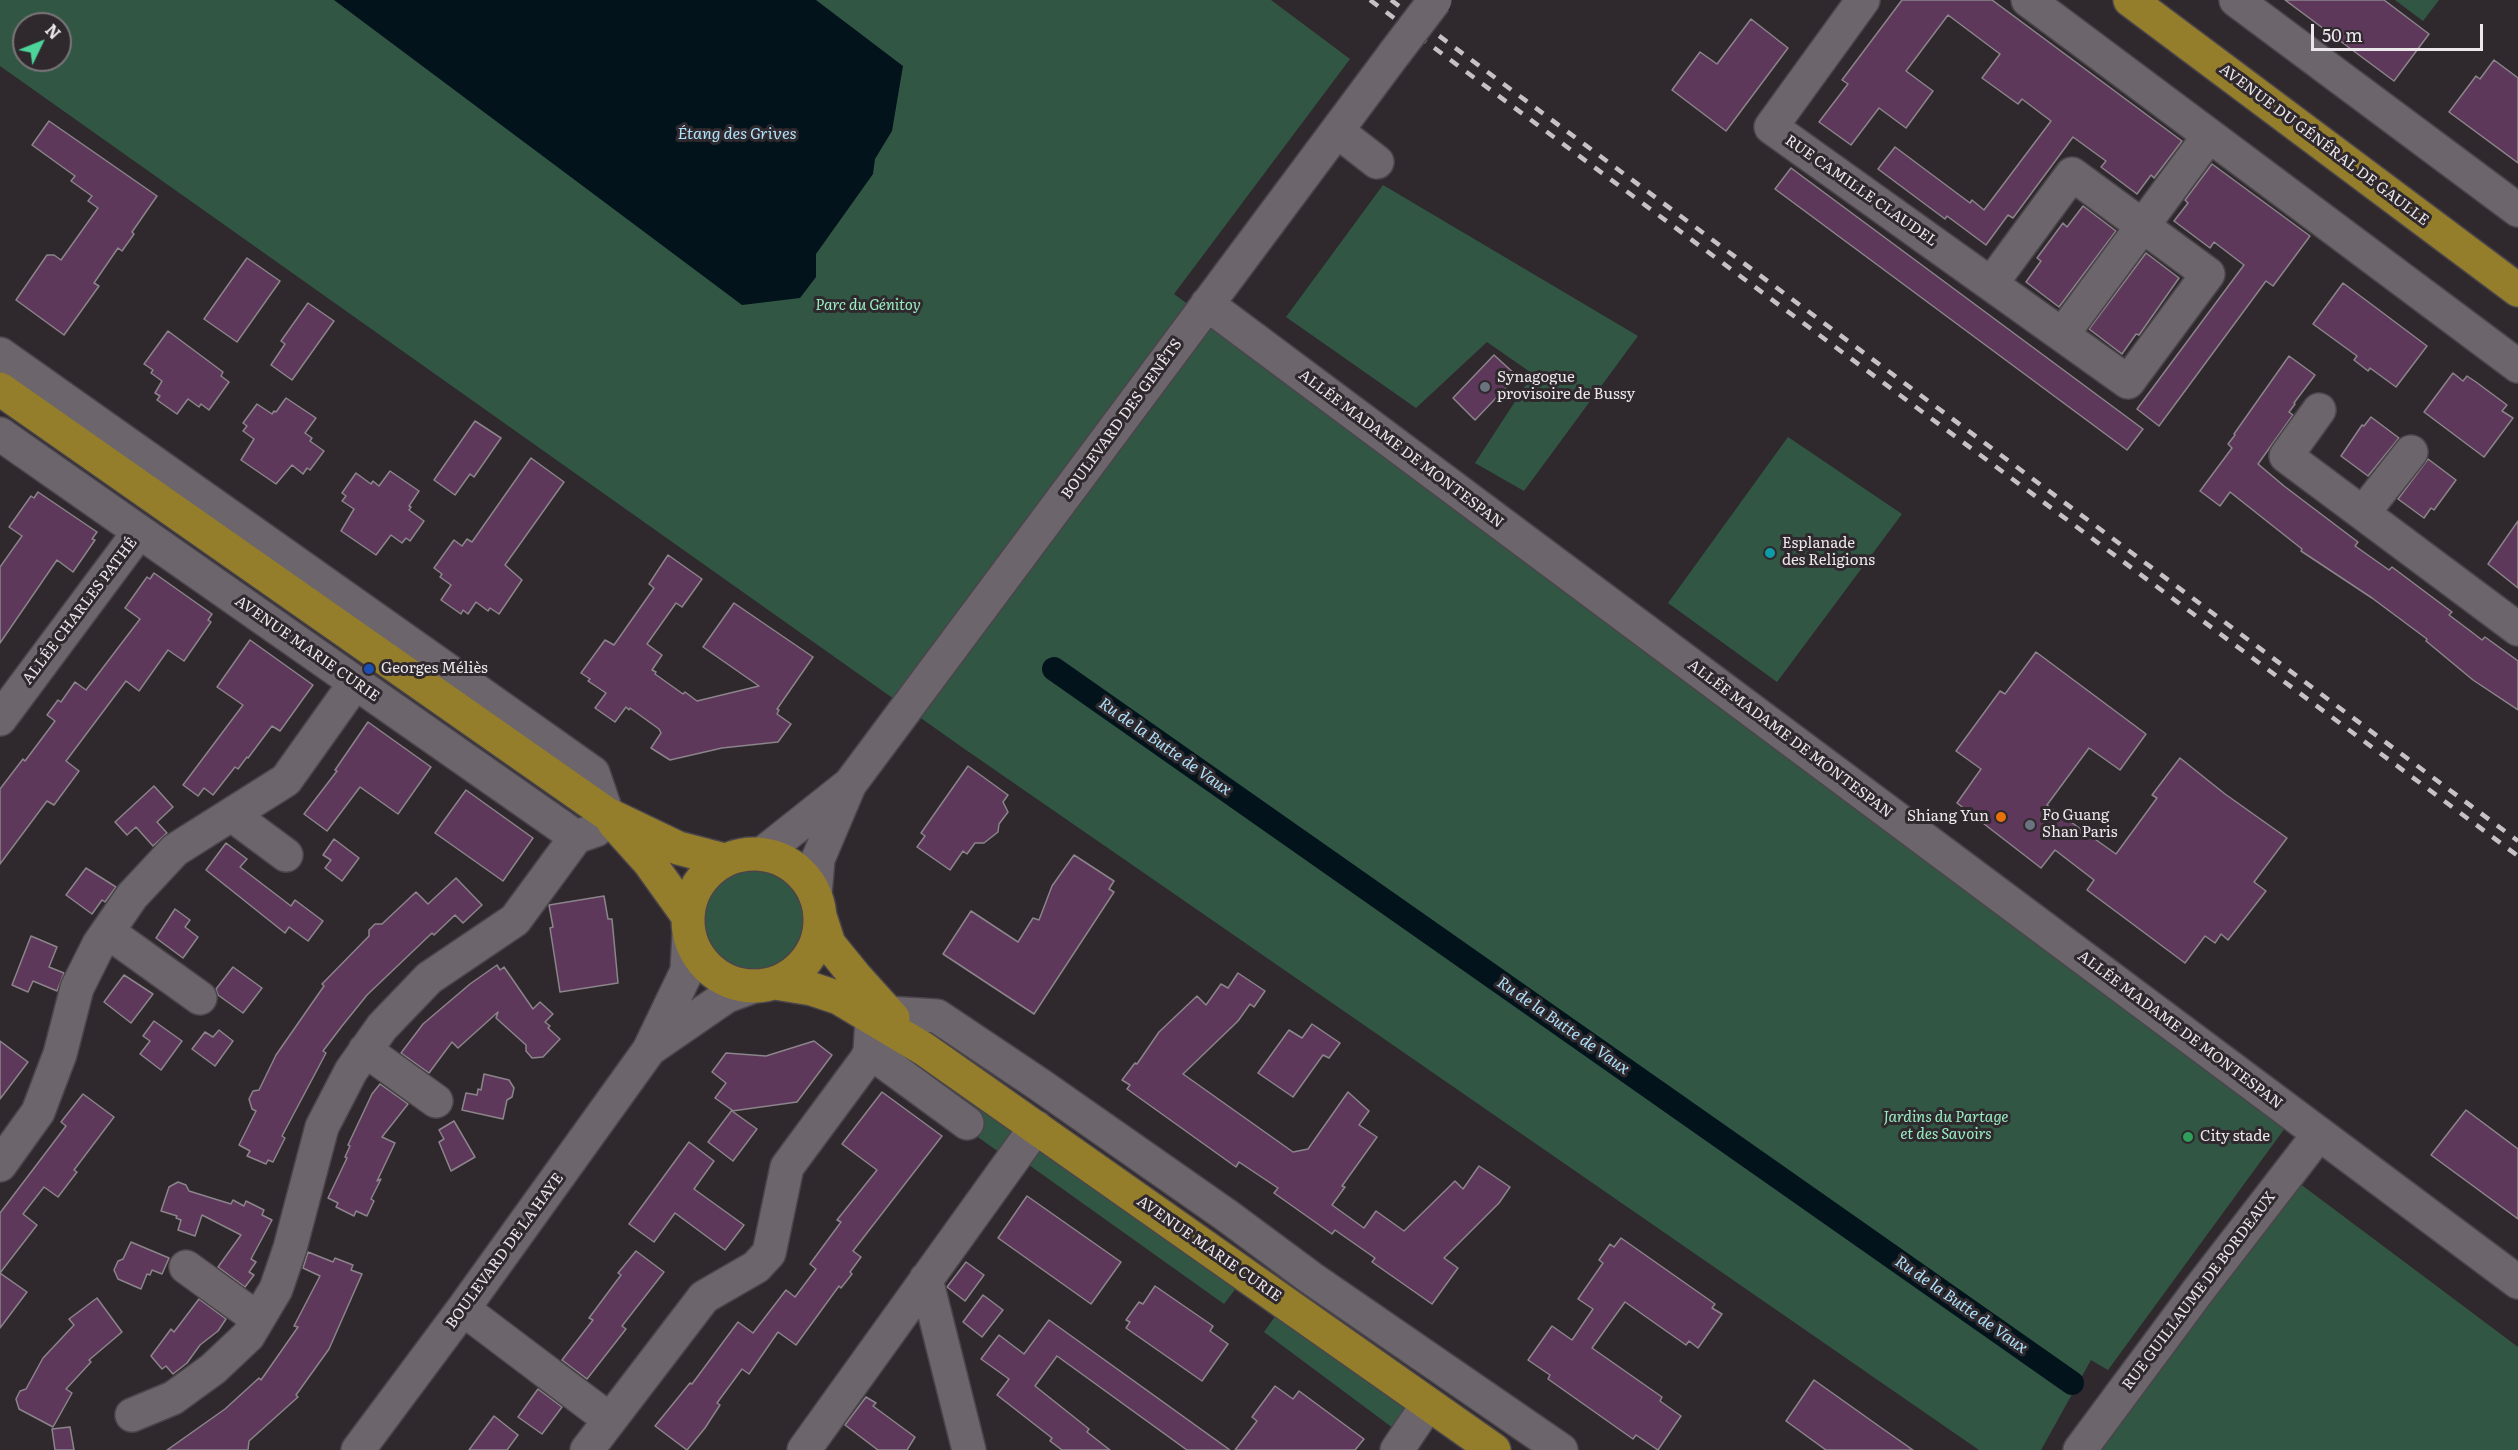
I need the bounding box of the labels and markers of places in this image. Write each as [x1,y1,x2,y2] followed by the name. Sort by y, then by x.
[1497,369,1635,404] place label: Synagogue provisoire de Bussy
[1478,380,1492,394] marker: Synagogue provisoire de Bussy
[1782,535,1875,570] place label: Esplanade des Religions
[1763,546,1777,560] marker: Esplanade des Religions
[381,660,488,678] place label: Georges Méliès
[362,662,376,676] marker: Georges Méliès
[2042,807,2118,842] place label: Fo Guang Shan Paris
[1907,808,1989,826] place label: Shiang Yun
[1994,810,2008,824] marker: Shiang Yun
[2023,818,2037,832] marker: Fo Guang Shan Paris
[2200,1128,2270,1146] place label: City stade
[2181,1130,2195,1144] marker: City stade

